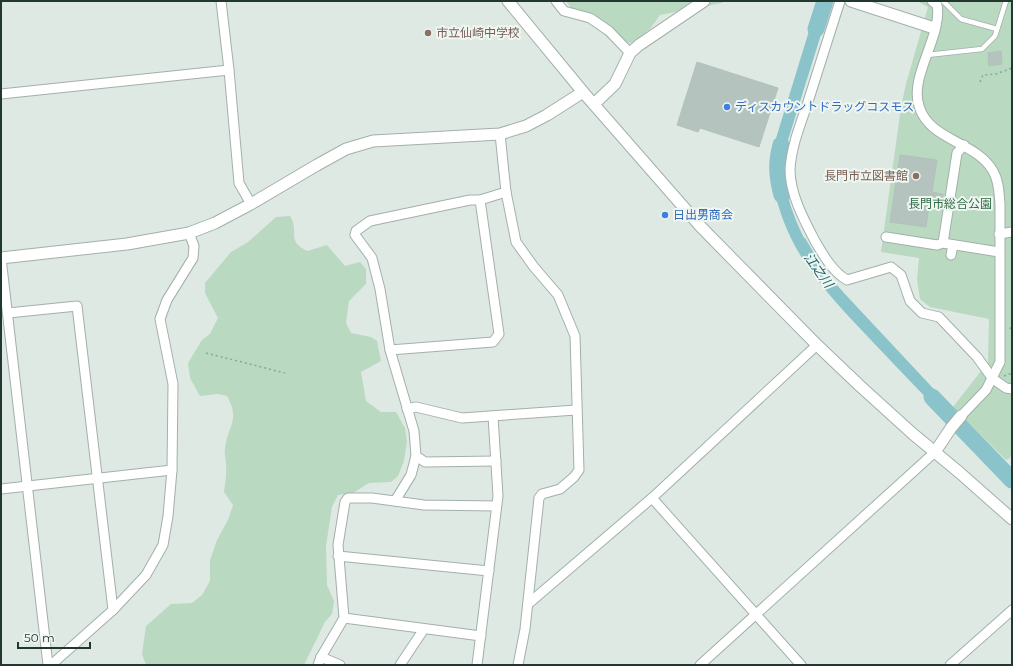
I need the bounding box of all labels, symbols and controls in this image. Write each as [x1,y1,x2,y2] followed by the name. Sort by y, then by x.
[436,25,520,40] place label: 市立仙崎中学校
[423,28,433,38] marker: 市立仙崎中学校
[735,99,914,114] place label: ディスカウントドラッグコスモス
[722,102,732,112] marker: ディスカウントドラッグコスモス
[824,168,908,183] place label: 長門市立図書館
[911,171,921,181] marker: 長門市立図書館
[908,196,992,211] park label: 長門市総合公園
[673,207,733,222] place label: 日出男商会
[660,210,670,220] marker: 日出男商会
[801,250,838,292] water label: 江之川
[18,624,90,650] scale bar
[24,630,55,645] text: 50 m

